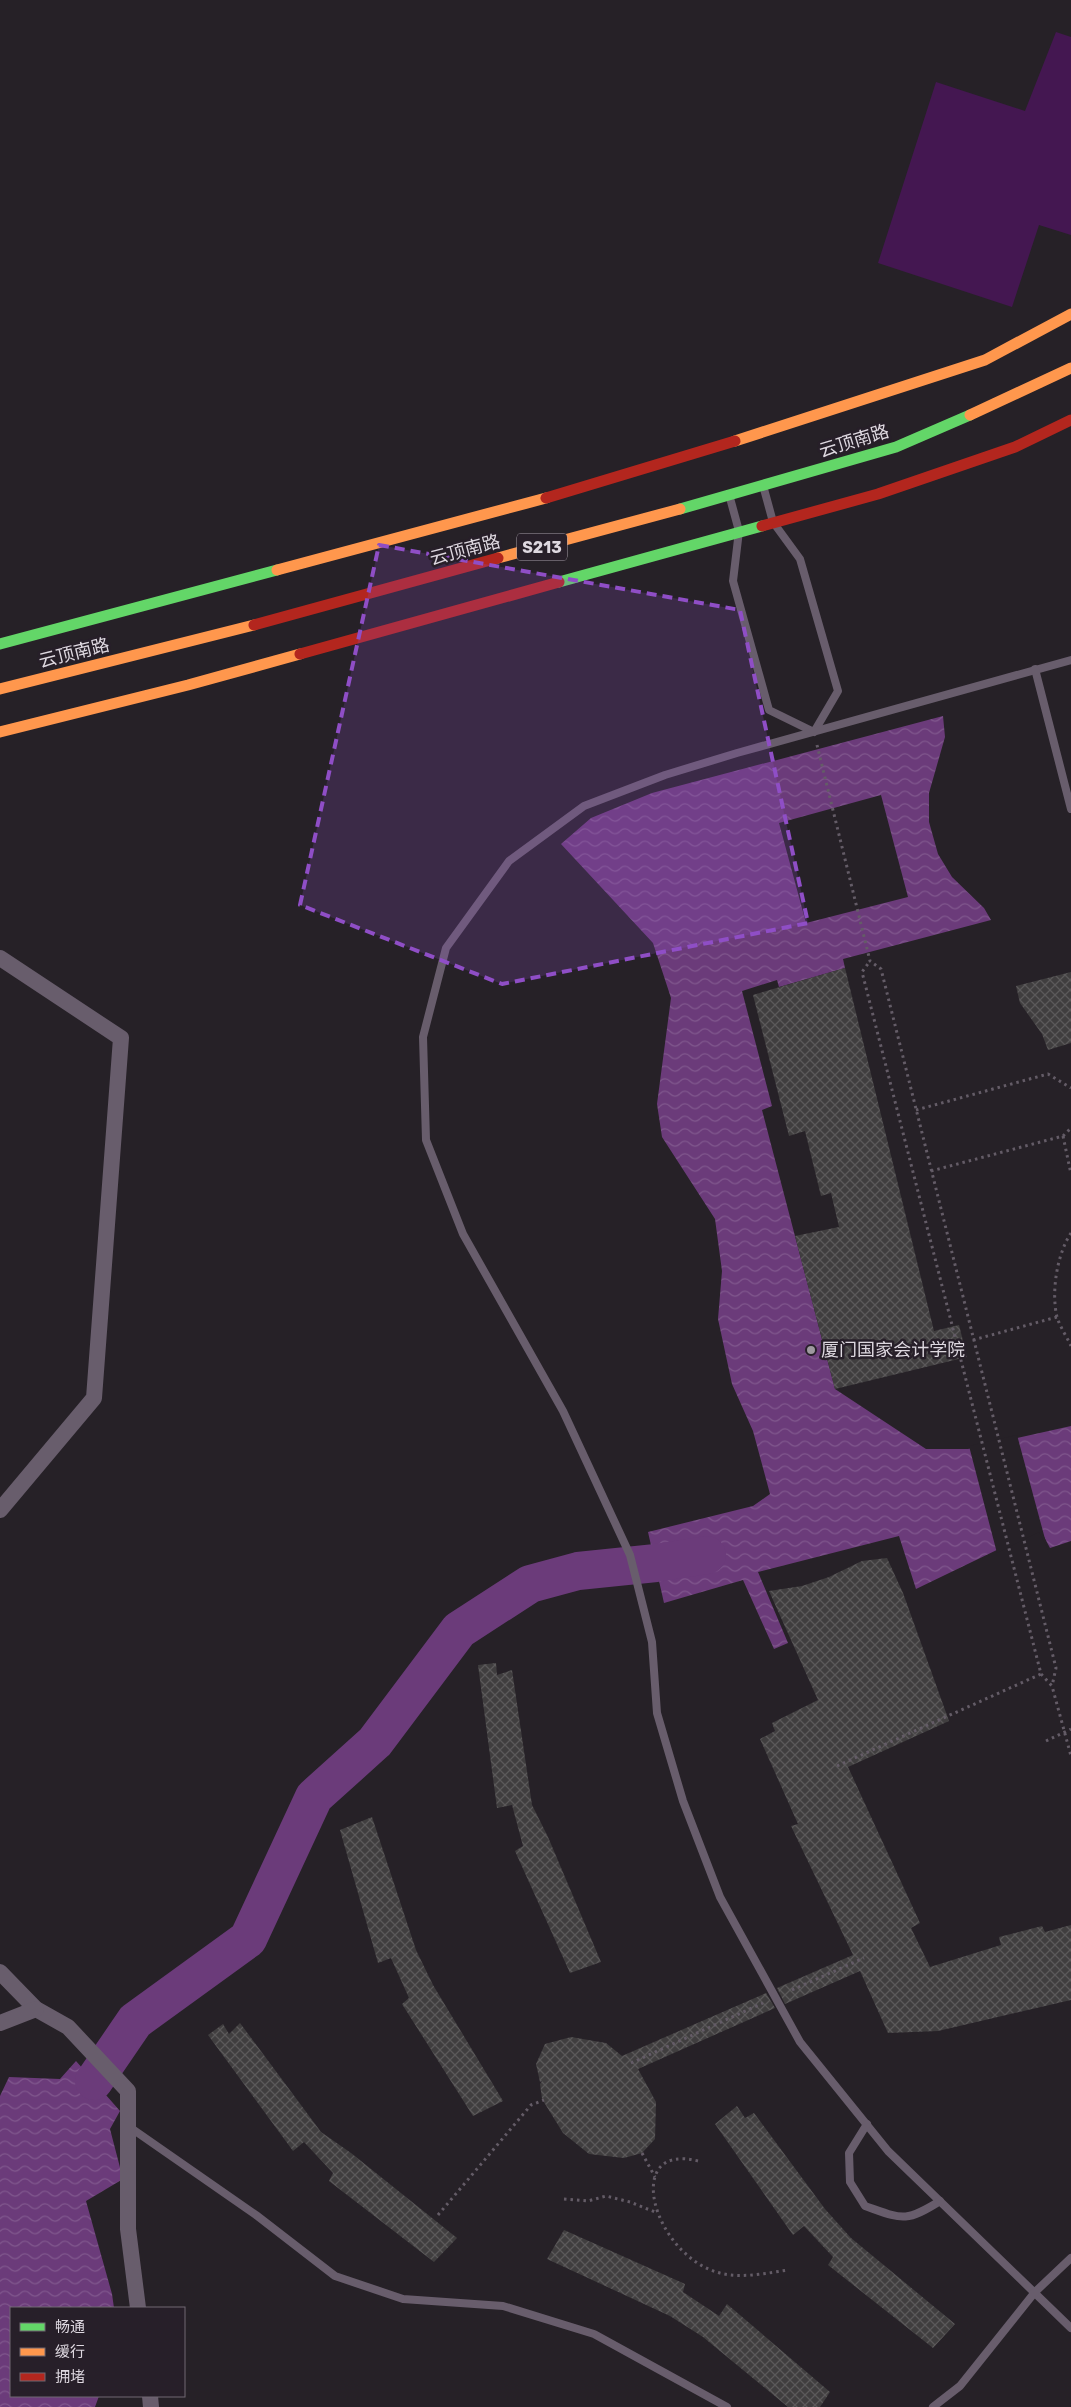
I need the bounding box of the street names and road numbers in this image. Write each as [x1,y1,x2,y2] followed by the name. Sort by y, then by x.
[816,420,892,462] street label: 云顶南路
[427,530,503,570] street label: 云顶南路
[517,534,567,560] road number: S213
[36,634,112,672] street label: 云顶南路

